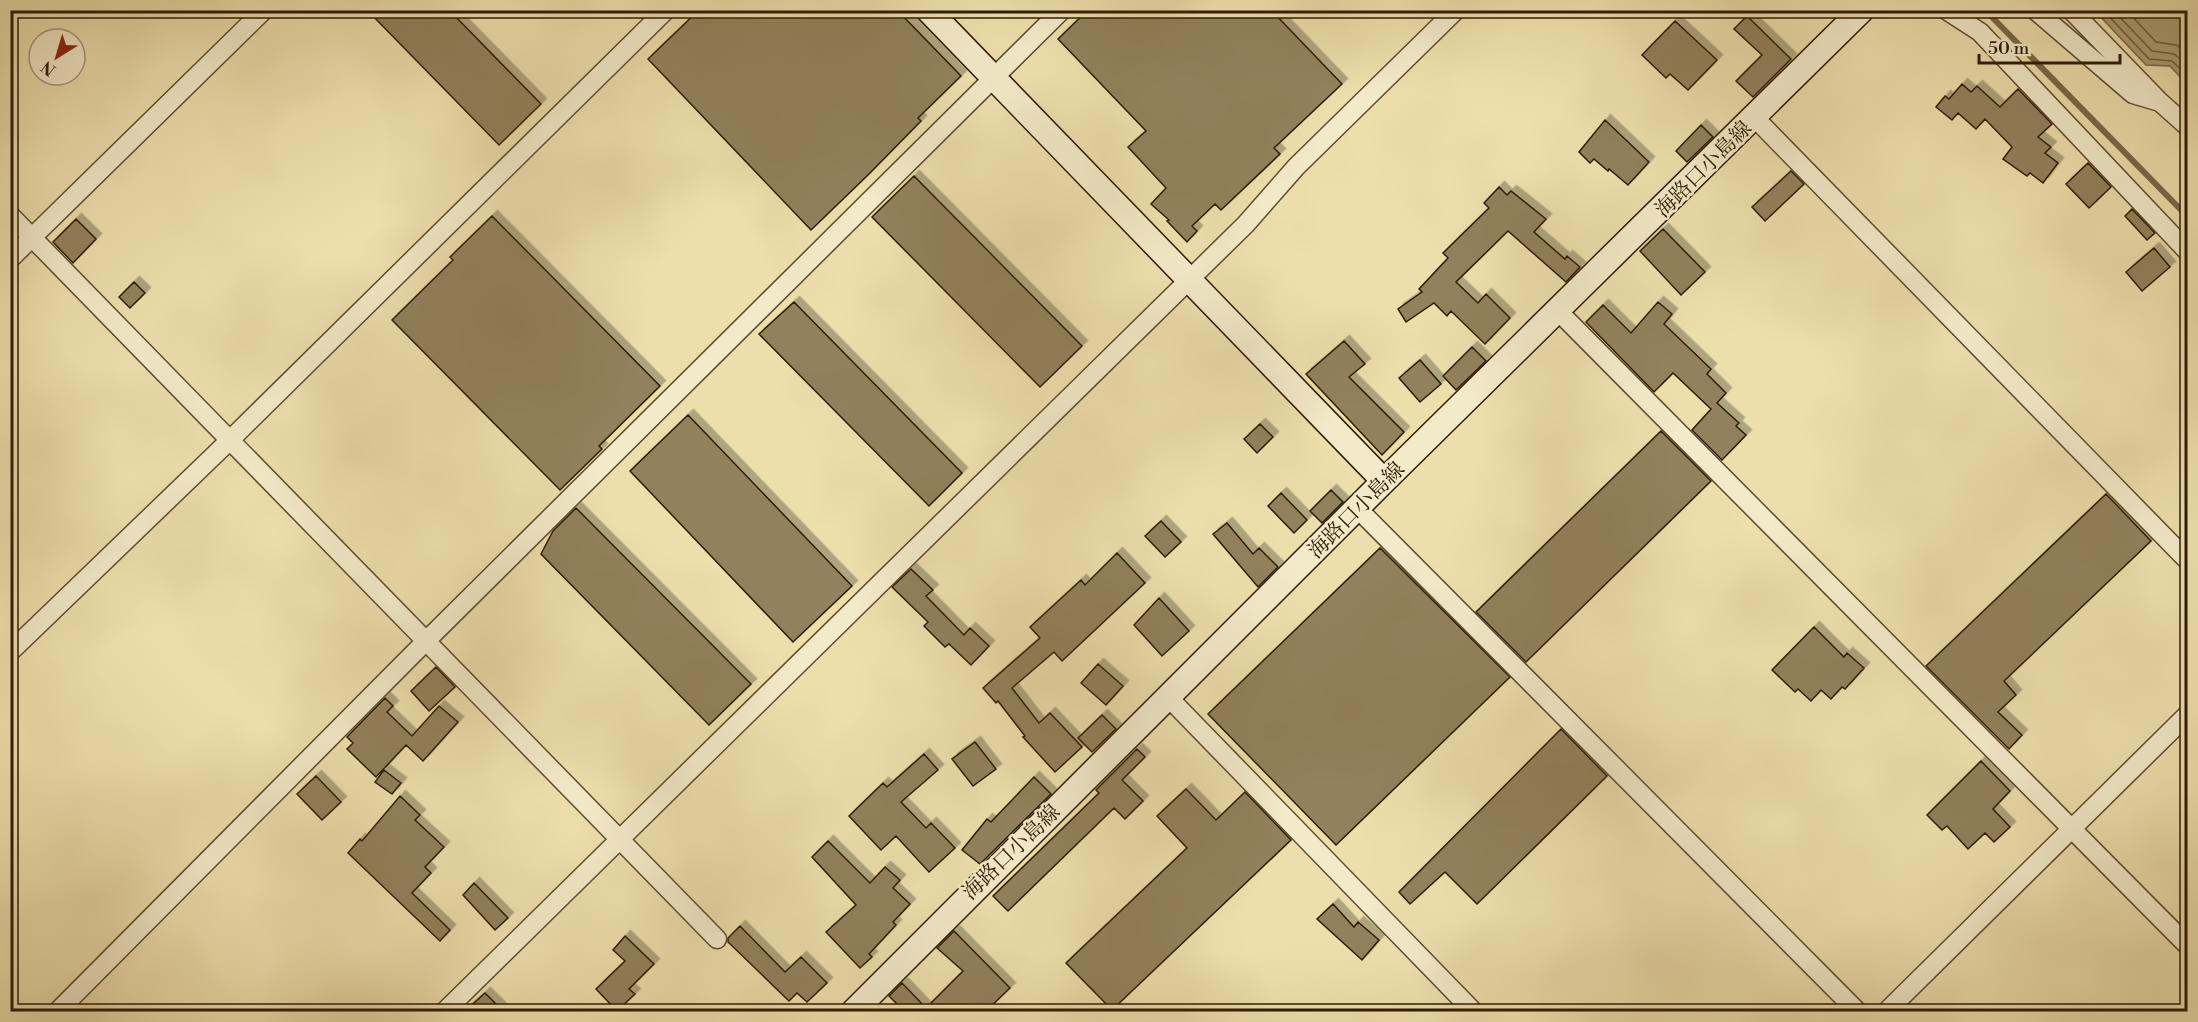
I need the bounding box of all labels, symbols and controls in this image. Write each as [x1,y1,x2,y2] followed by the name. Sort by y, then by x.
[27,27,87,87] north arrow
[1979,27,2120,65] scale bar
[1988,37,2030,60] text: 50 m
[37,56,60,80] text: N
[1650,116,1757,223] street label: 海路口小島線
[1303,457,1410,564] street label: 海路口小島線
[957,800,1066,906] street label: 海路口小島線

